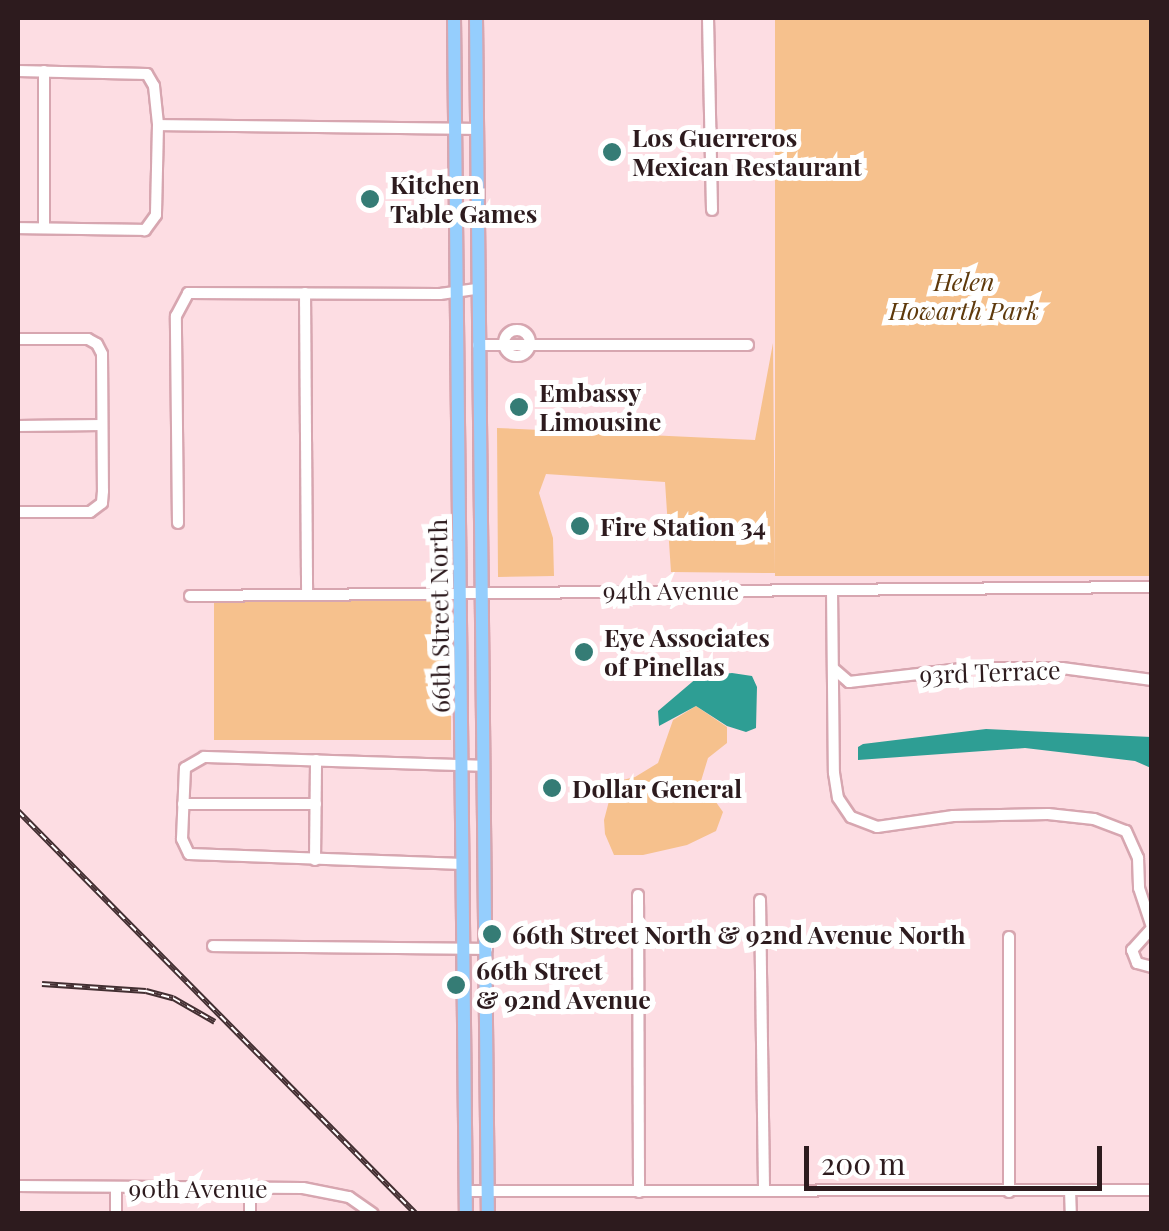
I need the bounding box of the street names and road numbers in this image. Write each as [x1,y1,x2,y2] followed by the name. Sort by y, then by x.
[422,518,456,714] street label: 66th Street North
[602,575,740,605] street label: 94th Avenue
[919,655,1061,689] street label: 93rd Terrace
[128,1173,268,1203] street label: 90th Avenue

